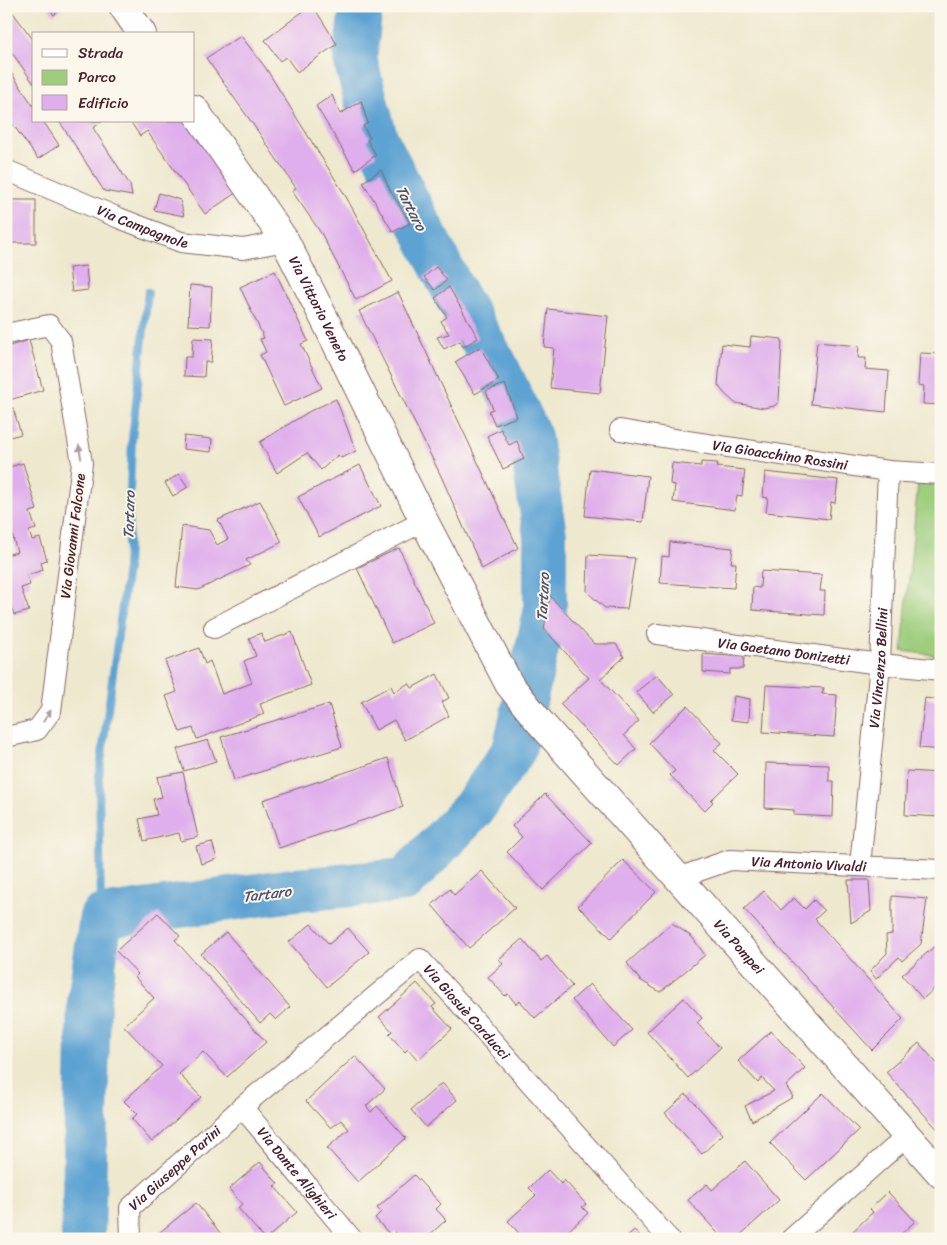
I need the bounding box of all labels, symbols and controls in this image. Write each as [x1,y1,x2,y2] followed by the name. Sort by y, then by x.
[32,32,195,122] legend
[78,40,124,66] text: Strada
[78,64,116,90] text: Parco
[78,90,129,116] text: Edificio
[388,181,434,237] water label: Tartaro
[93,198,190,255] street label: Via Campagnole
[282,251,356,366] street label: Via Vittorio Veneto
[711,432,850,477] street label: Via Gioacchino Rossini
[76,444,84,460] one-way arrow
[53,472,93,600] street label: Via Giovanni Falcone
[115,489,143,540] water label: Tartaro
[529,571,557,622] water label: Tartaro
[861,606,895,729] street label: Via Vincenzo Bellini
[716,630,853,672] street label: Via Gaetano Donizetti
[42,709,52,723] one-way arrow
[751,849,868,879] street label: Via Antonio Vivaldi
[241,878,294,910] water label: Tartaro
[707,913,772,981] street label: Via Pompei
[417,958,518,1066] street label: Via Giosuè Carducci
[122,1118,228,1217] street label: Via Giuseppe Parini
[251,1121,344,1226] street label: Via Dante Alighieri

